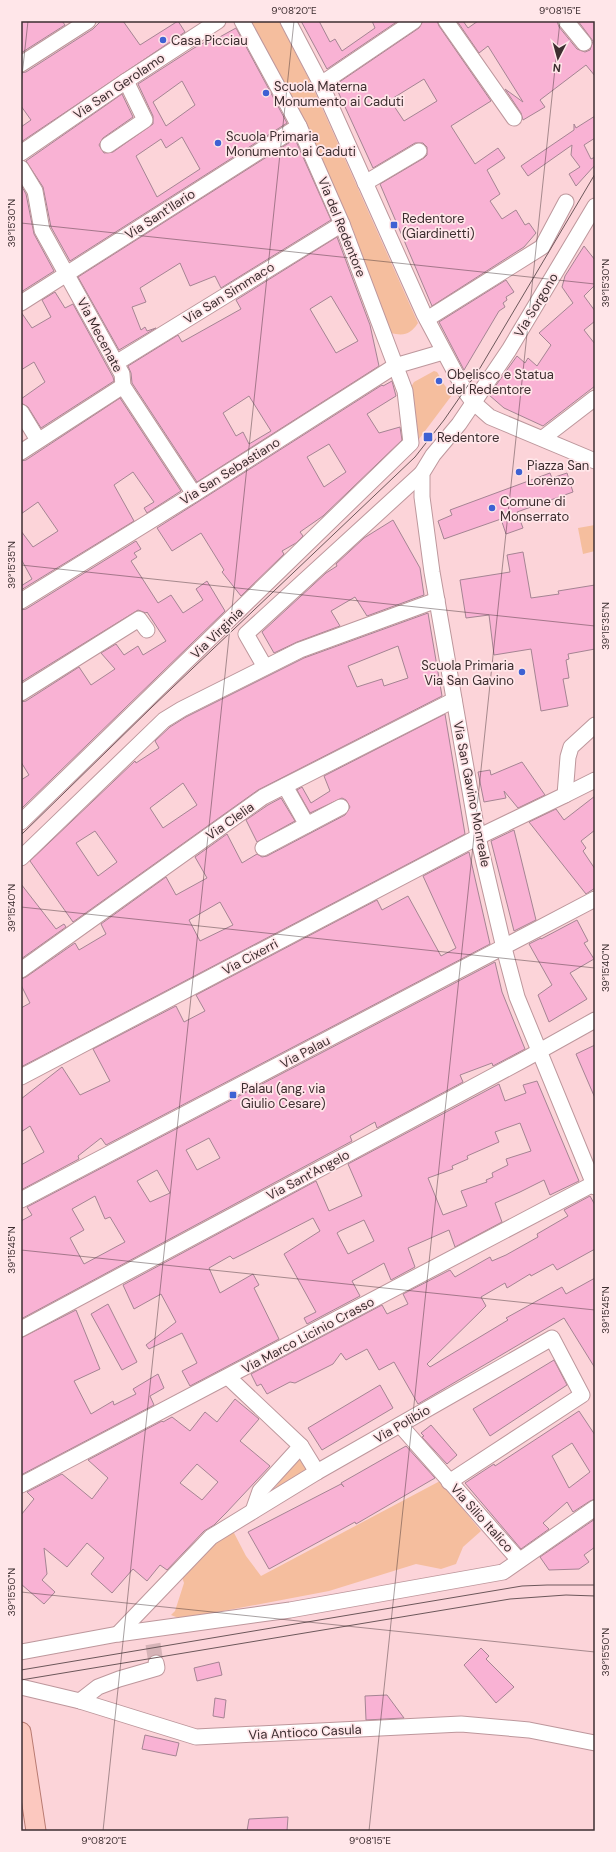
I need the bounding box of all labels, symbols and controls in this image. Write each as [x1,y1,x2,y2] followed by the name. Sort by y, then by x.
[271,4,317,17] text: 9°08'20"E
[539,4,581,17] text: 9°08'15"E
[171,32,248,49] place label: Casa Picciau
[158,35,168,45] marker: Casa Picciau
[538,38,578,78] north arrow
[70,49,168,123] street label: Via San Gerolamo
[552,61,562,75] text: N
[274,78,404,110] place label: Scuola Materna Monumento ai Caduti
[261,88,271,98] marker: Scuola Materna Monumento ai Caduti
[226,128,356,160] place label: Scuola Primaria Monumento ai Caduti
[213,138,223,148] marker: Scuola Primaria Monumento ai Caduti
[314,174,370,280] street label: Via del Redentore
[122,185,199,243] street label: Via Sant'Ilario
[5,199,18,247] text: 39°15'30"N
[402,210,475,242] place label: Redentore (Giardinetti)
[389,220,399,230] marker: Redentore (Giardinetti)
[180,258,278,328] street label: Via San Simmaco
[599,259,612,307] text: 39°15'30"N
[510,269,562,340] street label: Via Sorgono
[73,295,127,375] street label: Via Mecenate
[447,366,554,398] place label: Obelisco e Statua del Redentore
[434,376,444,386] marker: Obelisco e Statua del Redentore
[437,429,499,446] place label: Redentore
[422,431,434,443] marker: Redentore
[177,433,283,509] street label: Via San Sebastiano
[527,457,589,489] place label: Piazza San Lorenzo
[514,467,524,477] marker: Piazza San Lorenzo
[500,493,569,525] place label: Comune di Monserrato
[487,503,497,513] marker: Comune di Monserrato
[5,541,18,589] text: 39°15'35"N
[599,602,612,650] text: 39°15'35"N
[187,604,247,662] street label: Via Virginia
[421,657,514,689] place label: Scuola Primaria Via San Gavino
[517,667,527,677] marker: Scuola Primaria Via San Gavino
[449,719,495,869] street label: Via San Gavino Monreale
[203,798,257,844] street label: Via Clelia
[5,884,18,932] text: 39°15'40"N
[219,935,281,979] street label: Via Cixerri
[599,944,612,992] text: 39°15'40"N
[277,1032,333,1072] street label: Via Palau
[241,1080,326,1112] place label: Palau (ang. via Giulio Cesare)
[228,1090,238,1100] marker: Palau (ang. via Giulio Cesare)
[263,1146,353,1204] street label: Via Sant'Angelo
[5,1226,18,1274] text: 39°15'45"N
[599,1286,612,1334] text: 39°15'45"N
[239,1293,377,1377] street label: Via Marco Licinio Crasso
[371,1401,433,1447] street label: Via Polibio
[447,1480,517,1556] street label: Via Silio Italico
[5,1568,18,1616] text: 39°15'50"N
[599,1628,612,1676] text: 39°15'50"N
[248,1721,362,1743] street label: Via Antioco Casula
[81,1834,127,1847] text: 9°08'20"E
[349,1834,391,1847] text: 9°08'15"E

